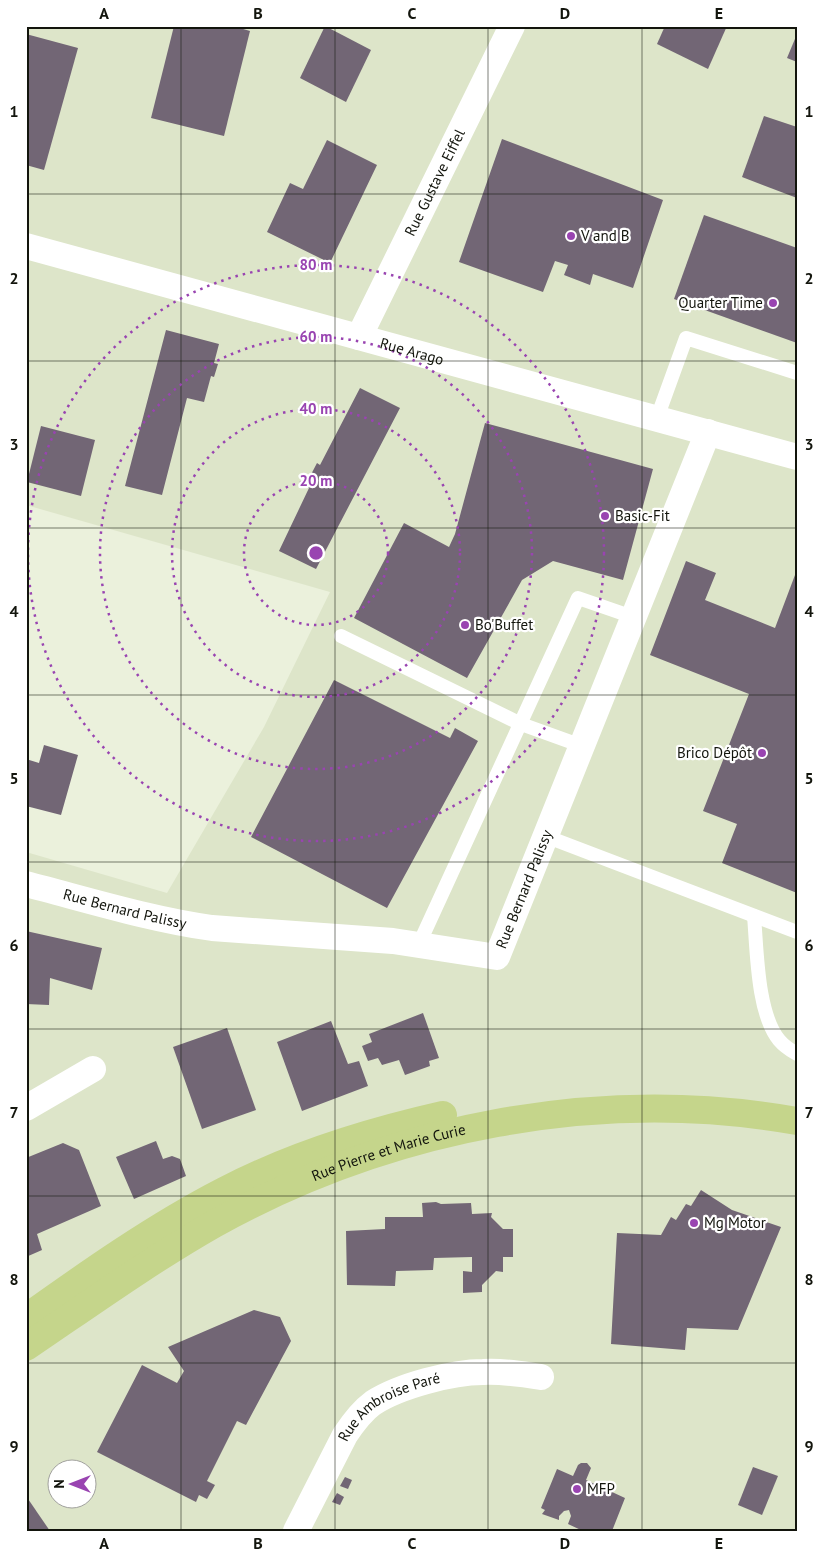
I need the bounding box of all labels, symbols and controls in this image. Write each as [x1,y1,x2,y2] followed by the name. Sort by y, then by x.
[99,3,109,23] text: A
[253,3,263,23] text: B
[408,3,417,23] text: C
[560,3,570,23] text: D
[715,3,723,23] text: E
[9,101,19,121] text: 1
[804,101,814,121] text: 1
[400,125,469,239] street label: Rue Gustave Eiffel
[580,226,630,245] place label: V and B
[565,230,577,242] marker: V and B
[300,255,332,274] text: 80 m
[9,268,19,288] text: 2
[804,268,814,288] text: 2
[678,293,763,312] place label: Quarter Time
[767,297,779,309] marker: Quarter Time
[300,327,332,346] text: 60 m
[378,333,446,369] street label: Rue Arago
[300,399,332,418] text: 40 m
[9,434,19,454] text: 3
[804,434,814,454] text: 3
[300,471,332,490] text: 20 m
[615,506,670,525] place label: Basic-Fit
[599,510,611,522] marker: Basic-Fit
[307,544,325,562] centre of rings
[9,601,19,621] text: 4
[804,601,814,621] text: 4
[475,615,533,634] place label: Bo'Buffet
[459,619,471,631] marker: Bo'Buffet
[677,743,752,762] place label: Brico Dépôt
[756,747,768,759] marker: Brico Dépôt
[9,768,19,788] text: 5
[804,768,814,788] text: 5
[491,827,556,951] street label: Rue Bernard Palissy
[61,884,188,933] street label: Rue Bernard Palissy
[9,935,19,955] text: 6
[804,935,814,955] text: 6
[9,1102,19,1122] text: 7
[804,1102,814,1122] text: 7
[309,1120,467,1185] street label: Rue Pierre et Marie Curie
[704,1213,766,1232] place label: Mg Motor
[688,1217,700,1229] marker: Mg Motor
[9,1269,19,1289] text: 8
[804,1269,814,1289] text: 8
[333,1368,442,1444] street label: Rue Ambroise Paré
[9,1436,19,1456] text: 9
[804,1436,814,1456] text: 9
[48,1460,98,1510] north arrow
[50,1479,68,1489] text: N
[587,1479,615,1498] place label: MFP
[571,1483,583,1495] marker: MFP
[99,1533,109,1553] text: A
[253,1533,263,1553] text: B
[408,1533,417,1553] text: C
[560,1533,570,1553] text: D
[715,1533,723,1553] text: E

